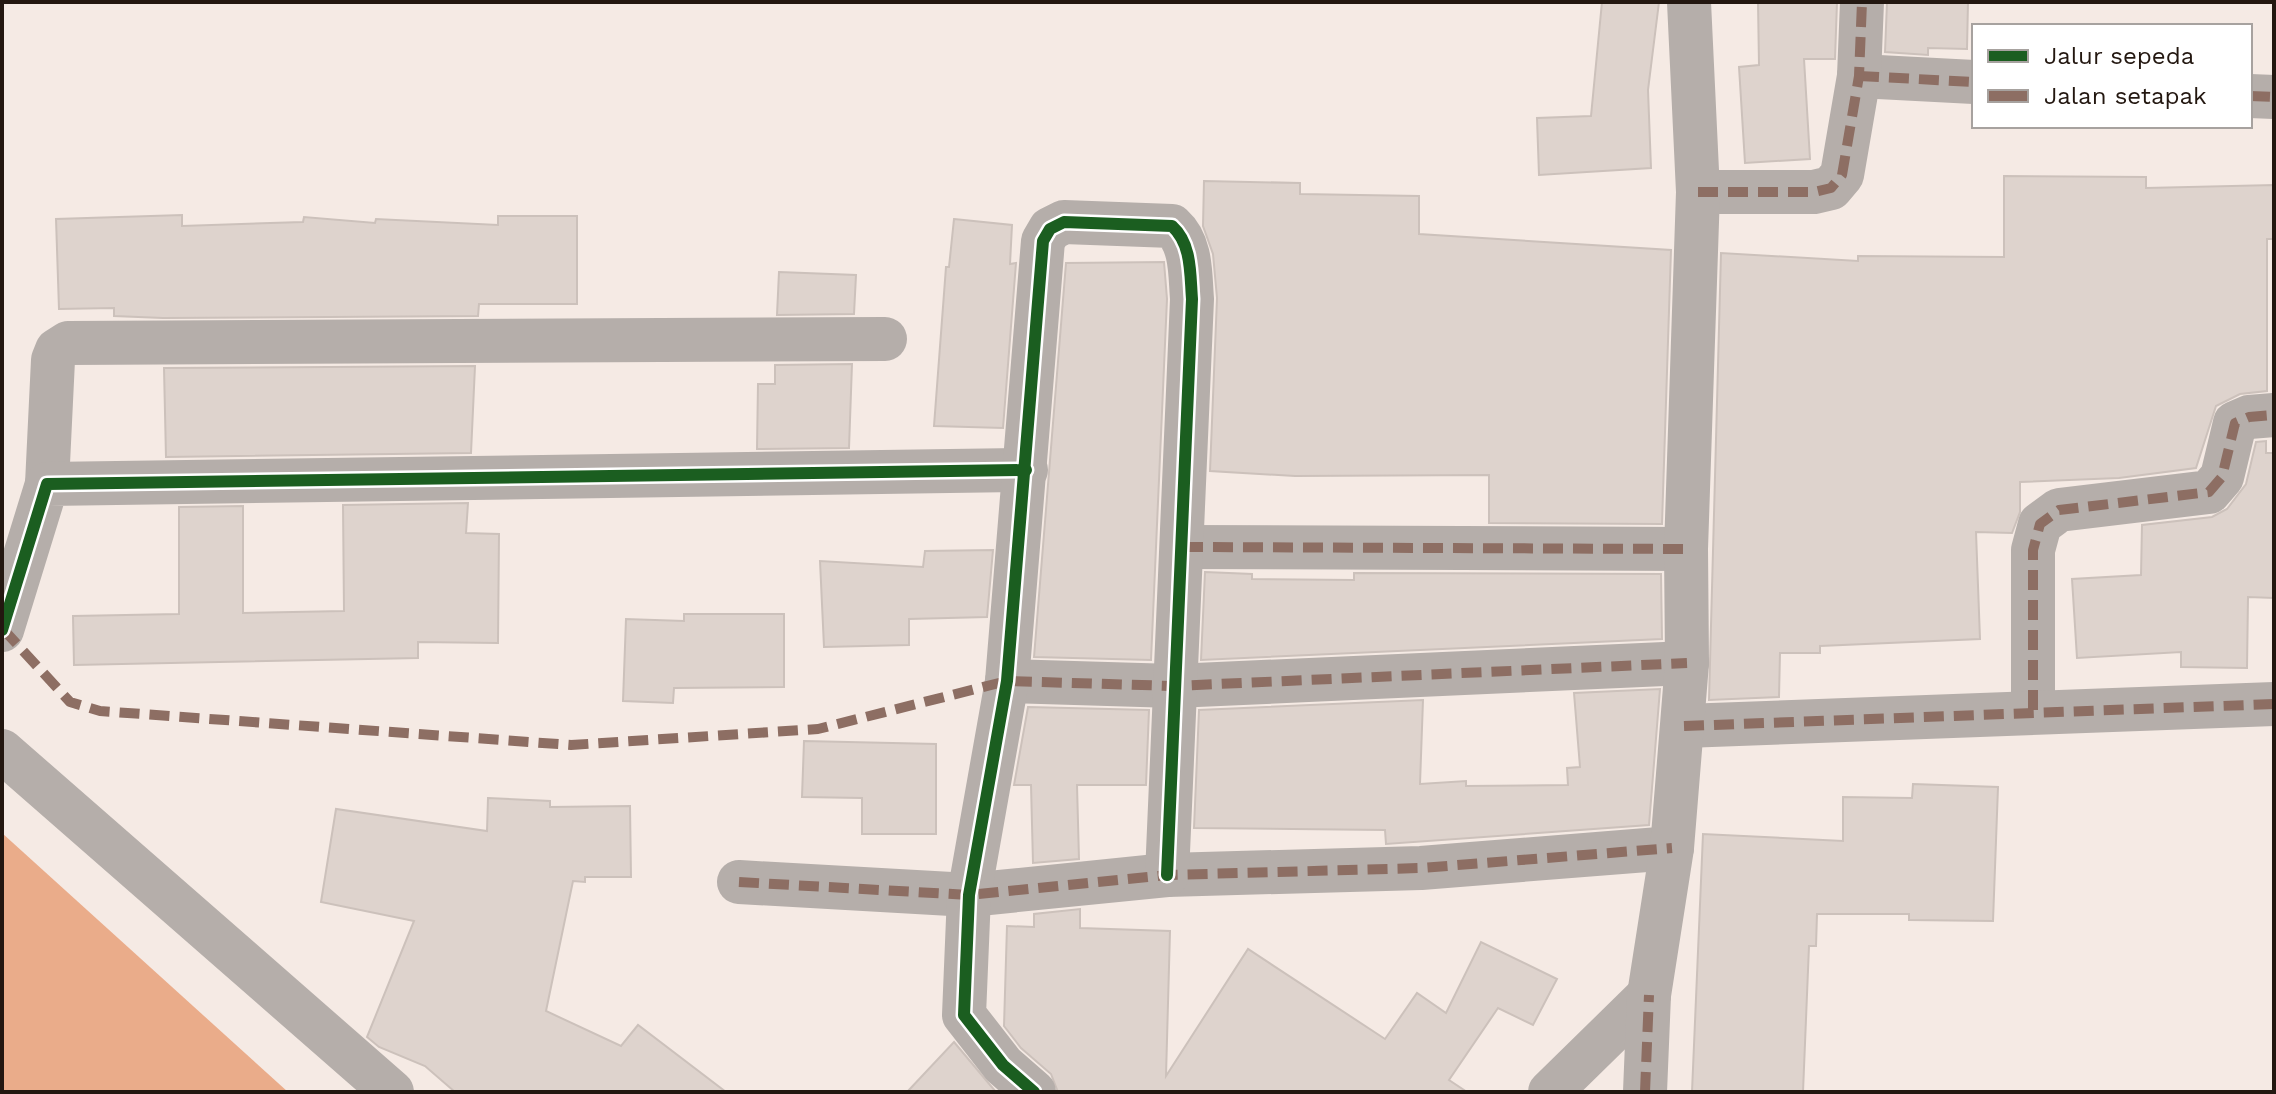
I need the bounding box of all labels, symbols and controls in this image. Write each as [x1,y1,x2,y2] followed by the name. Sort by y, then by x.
[1972,24,2252,128] legend
[2044,42,2194,70] text: Jalur sepeda
[2044,82,2207,110] text: Jalan setapak

